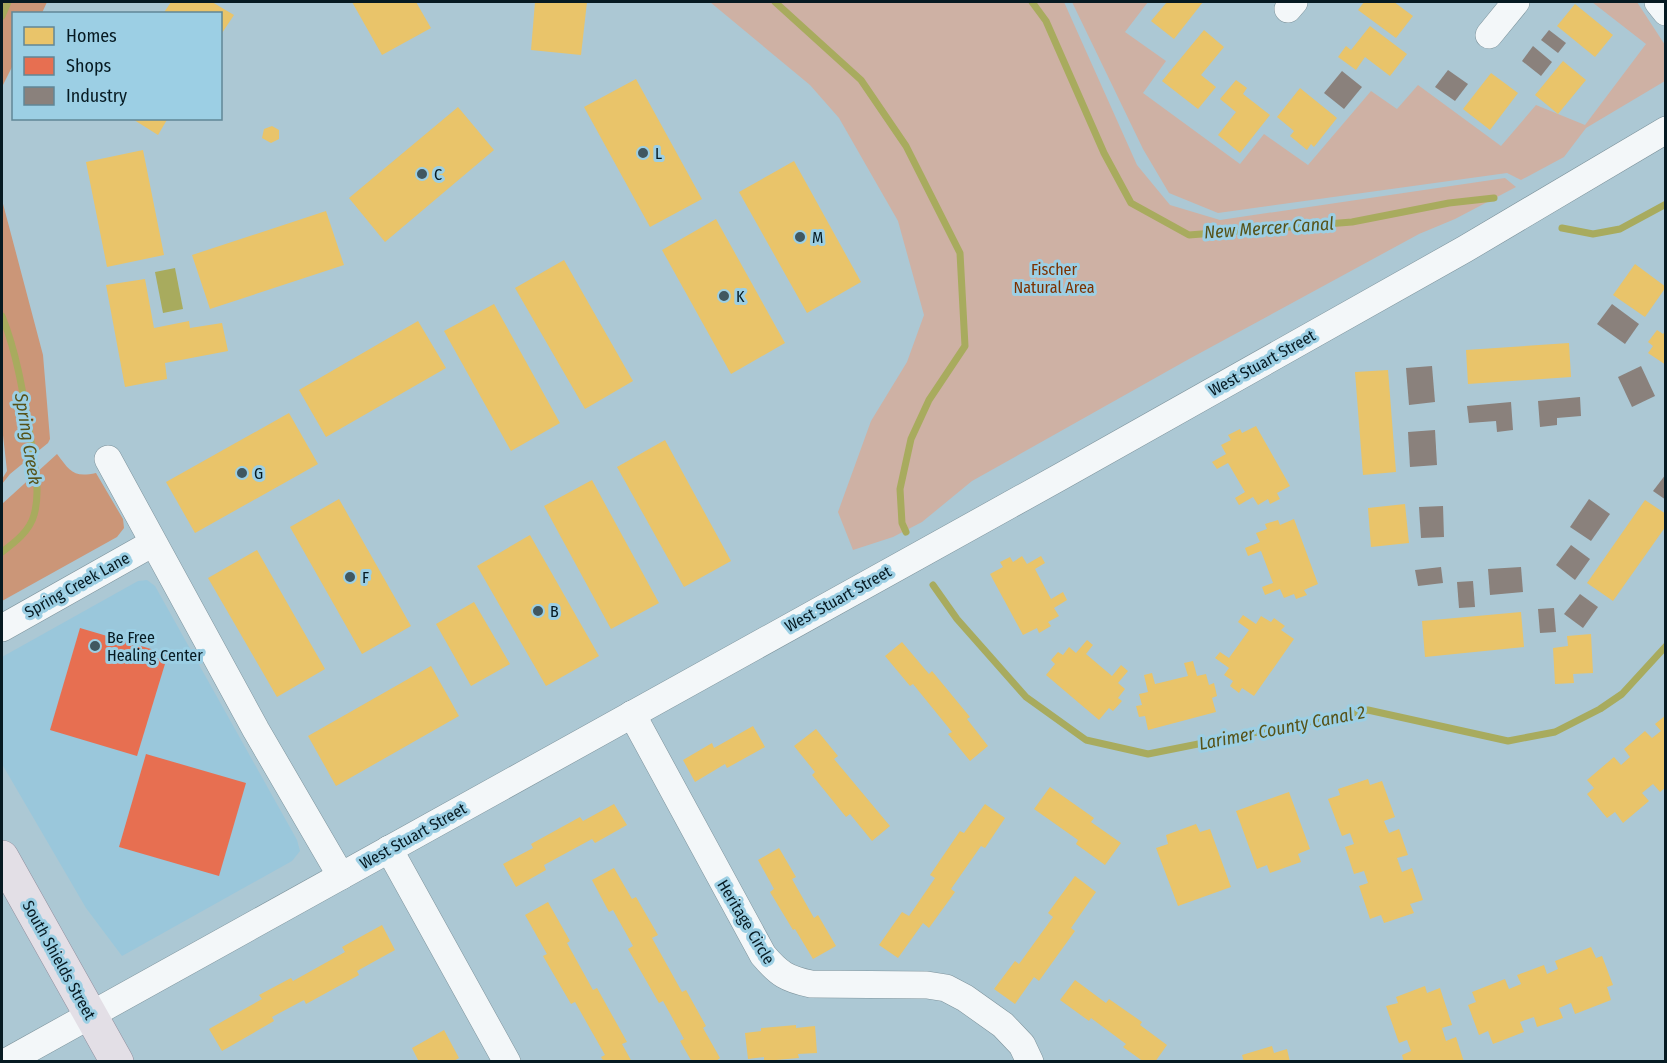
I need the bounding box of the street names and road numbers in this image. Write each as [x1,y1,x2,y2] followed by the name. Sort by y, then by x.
[1205,326,1319,400] street label: West Stuart Street
[21,548,133,622] street label: Spring Creek Lane
[781,562,895,636] street label: West Stuart Street
[356,799,470,873] street label: West Stuart Street
[713,876,779,968] street label: Heritage Circle
[18,897,100,1023] street label: South Shields Street

